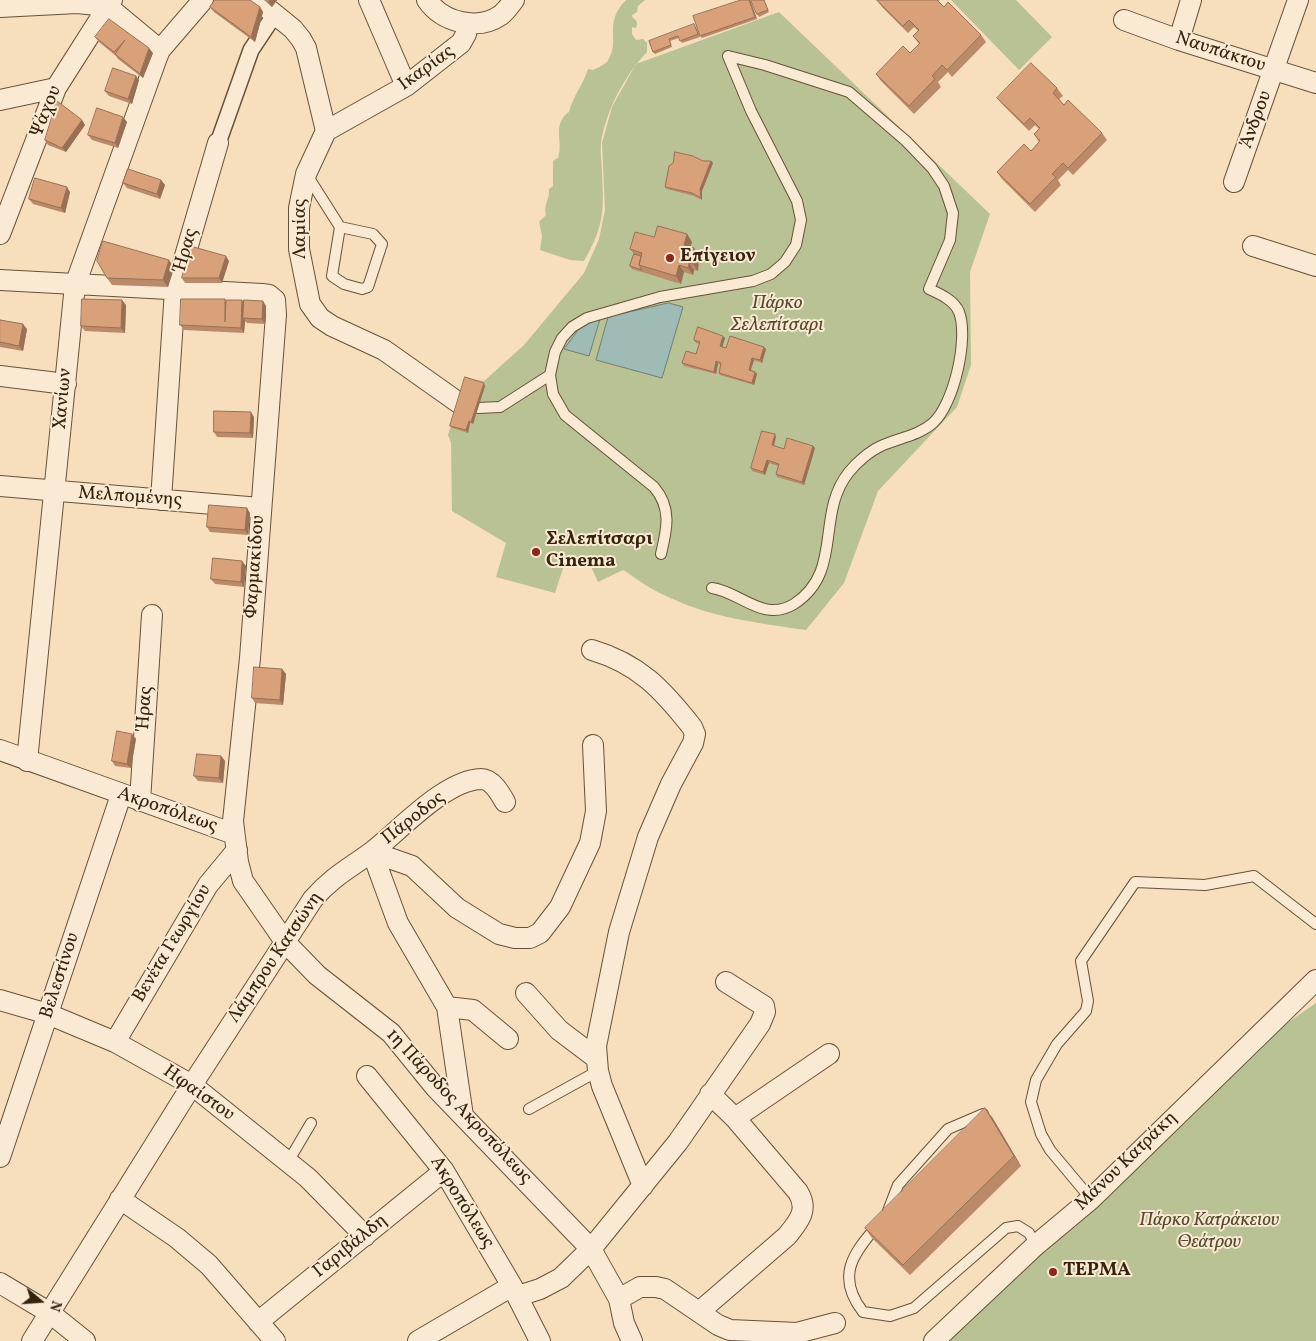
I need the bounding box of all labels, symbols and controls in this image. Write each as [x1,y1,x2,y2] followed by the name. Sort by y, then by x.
[1172,28,1268,78] street label: Ναυπάκτου
[395,41,459,97] street label: Ικαρίας
[26,83,68,141] street label: Ψάχου
[1236,88,1278,152] street label: Άνδρου
[291,199,313,259] street label: Λαμίας
[170,226,204,274] street label: Ήρας
[680,247,755,269] place label: Επίγειον
[664,252,676,264] marker: Επίγειον
[731,294,823,338] park label: Πάρκο Σελεπίτσαρι
[50,368,78,430] street label: Χανίων
[77,483,183,513] street label: Μελπομένης
[241,515,271,619] street label: Φαρμακίδου
[546,530,653,574] place label: Σελεπίτσαρι Cinema
[530,546,542,558] marker: Σελεπίτσαρι Cinema
[133,685,159,731] street label: Ήρας
[114,783,220,839] street label: Ακροπόλεως
[378,787,450,851] street label: Πάροδος
[129,881,217,1007] street label: Βενέτα Γεωργίου
[224,888,328,1028] street label: Λάμπρου Κατσώνη
[36,930,86,1022] street label: Βελεστίνου
[380,1025,536,1189] street label: 1η Πάροδος Ακροπόλεως
[158,1061,238,1127] street label: Ηφαίστου
[1071,1107,1183,1217] street label: Μάνου Κατράκη
[424,1153,498,1253] street label: Ακροπόλεως
[309,1210,393,1284] street label: Γαριβάλδη
[1139,1211,1279,1255] park label: Πάρκο Κατράκειου Θεάτρου
[1063,1261,1131,1283] place label: ΤΕΡΜΑ
[1047,1266,1059,1278] marker: ΤΕΡΜΑ
[15,1276,65,1326] north arrow
[44,1298,65,1314] text: N

